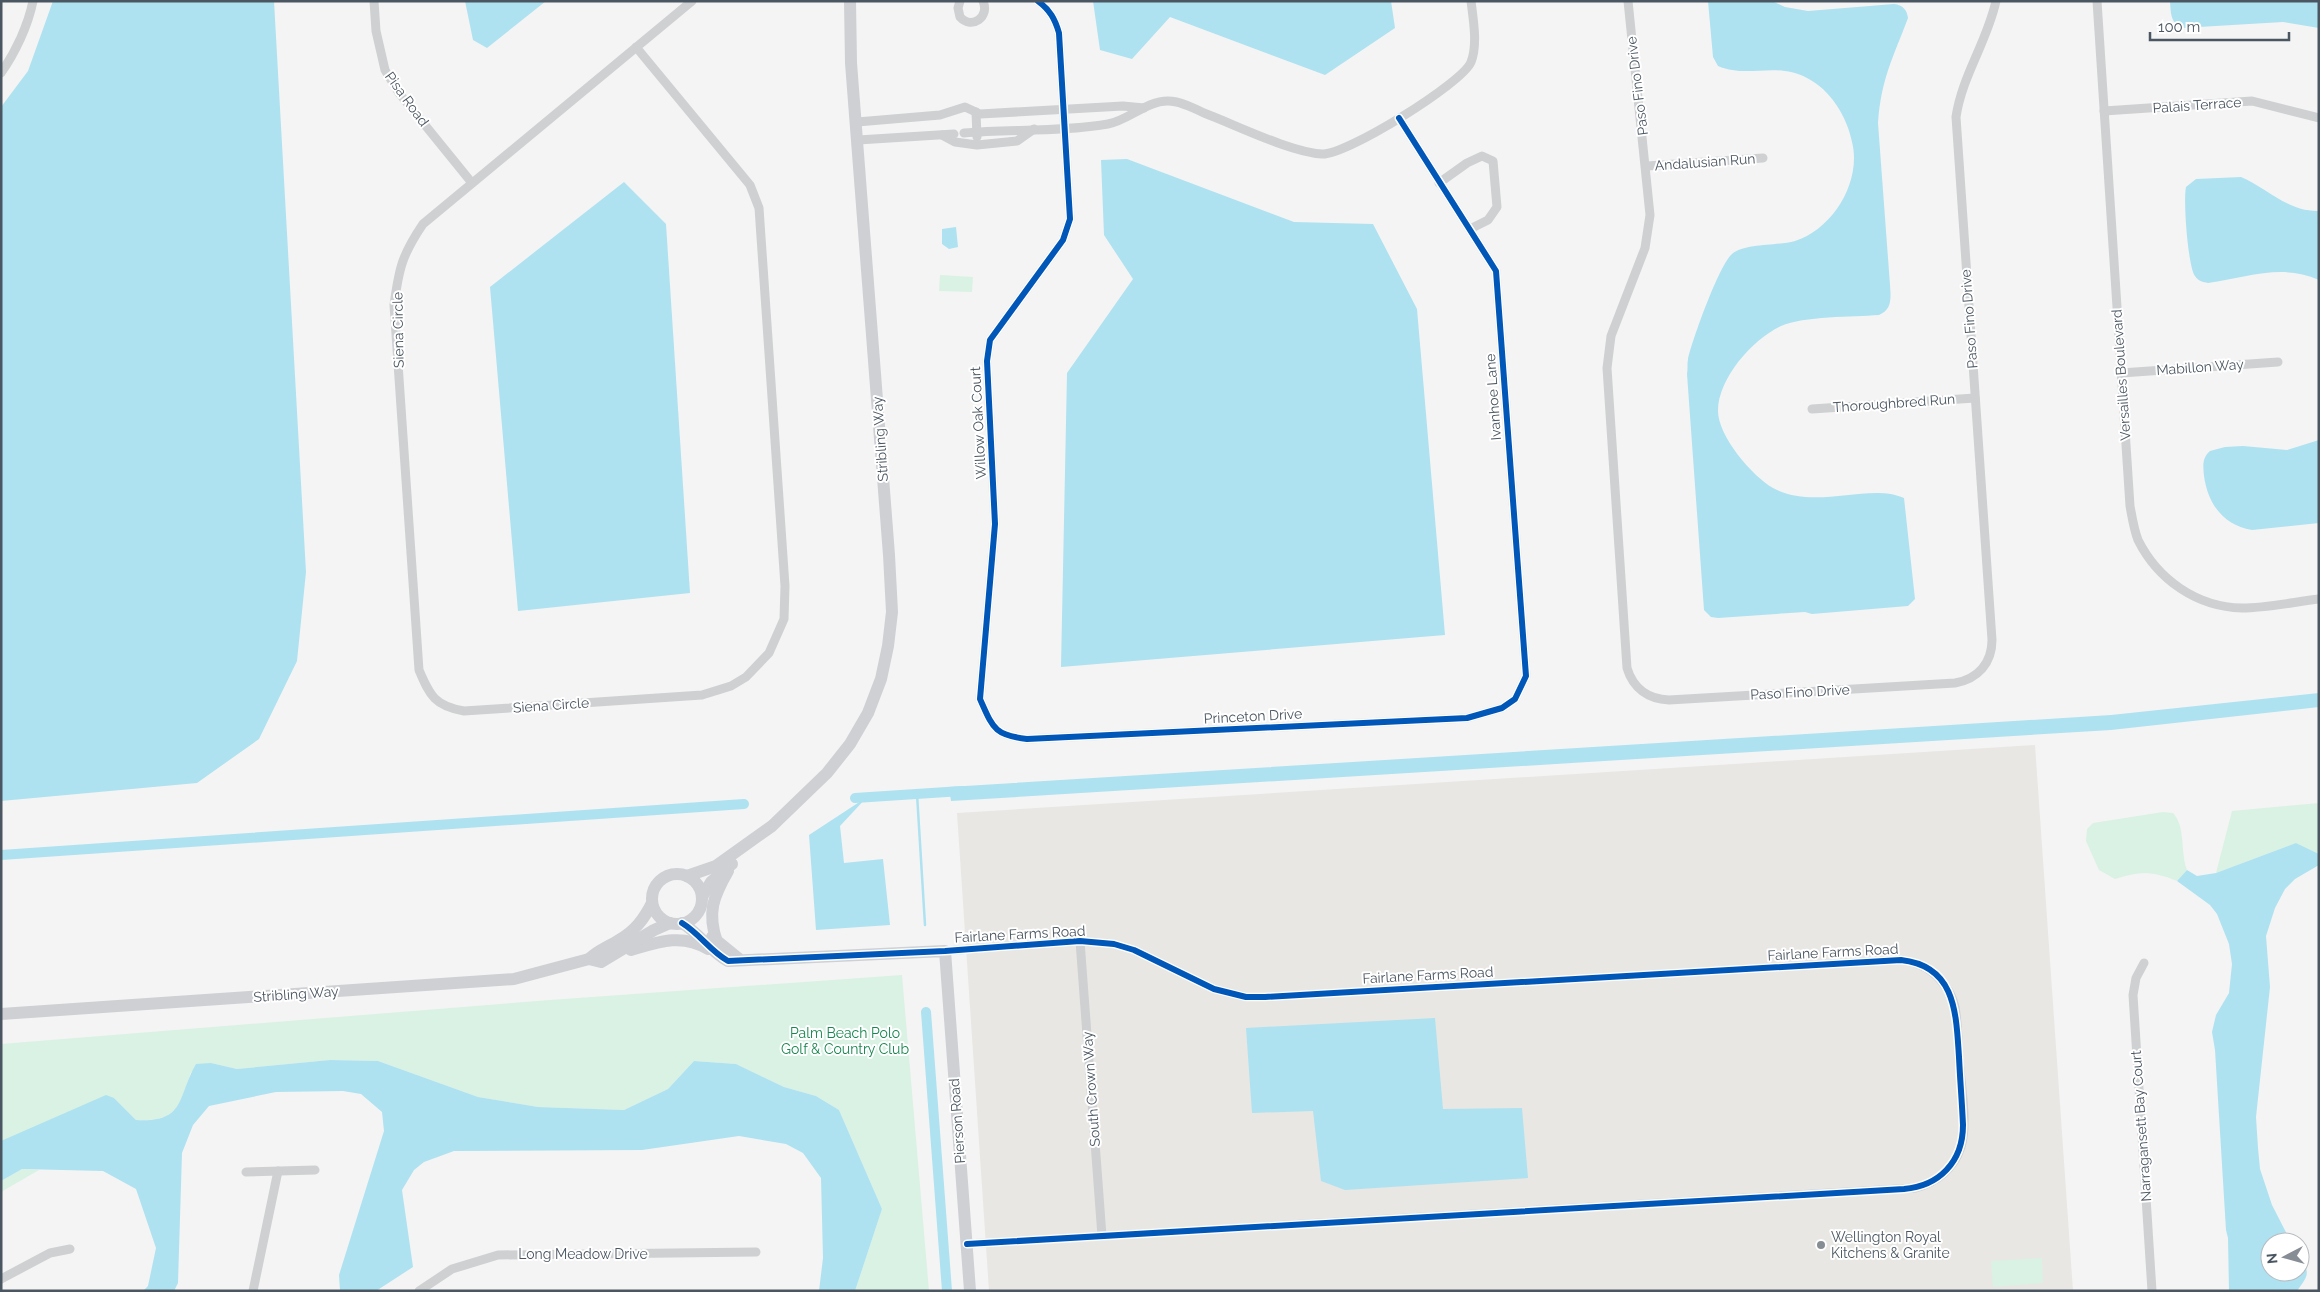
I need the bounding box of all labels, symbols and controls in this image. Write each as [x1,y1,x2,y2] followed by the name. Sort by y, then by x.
[2150,10,2289,42] scale bar
[2158,18,2200,36] text: 100 m
[1623,36,1651,136] street label: Paso Fino Drive
[382,69,432,129] street label: Pisa Road
[2152,94,2242,116] street label: Palais Terrace
[1654,151,1756,173] street label: Andalusian Run
[1958,269,1980,369] street label: Paso Fino Drive
[389,292,407,368] street label: Siena Circle
[2108,309,2134,441] street label: Versailles Boulevard
[1482,353,1504,441] street label: Ivanhoe Lane
[2156,356,2245,378] street label: Mabillon Way
[967,366,989,480] street label: Willow Oak Court
[1832,391,1956,415] street label: Thoroughbred Run
[869,395,891,482] street label: Stribling Way
[1750,681,1850,703] street label: Paso Fino Drive
[512,694,590,716] street label: Siena Circle
[1203,705,1303,727] street label: Princeton Drive
[954,923,1086,945] street label: Fairlane Farms Road
[1767,941,1899,963] street label: Fairlane Farms Road
[1362,964,1494,986] street label: Fairlane Farms Road
[253,983,340,1005] street label: Stribling Way
[781,1025,909,1057] park label: Palm Beach Polo Golf & Country Club
[1079,1030,1103,1147] street label: South Crown Way
[2128,1050,2154,1202] street label: Narragansett Bay Court
[946,1078,968,1164] street label: Pierson Road
[1831,1229,1950,1261] place label: Wellington Royal Kitchens & Granite
[2260,1232,2310,1282] north arrow
[1815,1239,1827,1251] marker: Wellington Royal Kitchens & Granite
[518,1246,648,1262] street label: Long Meadow Drive
[2264,1252,2281,1265] text: N

